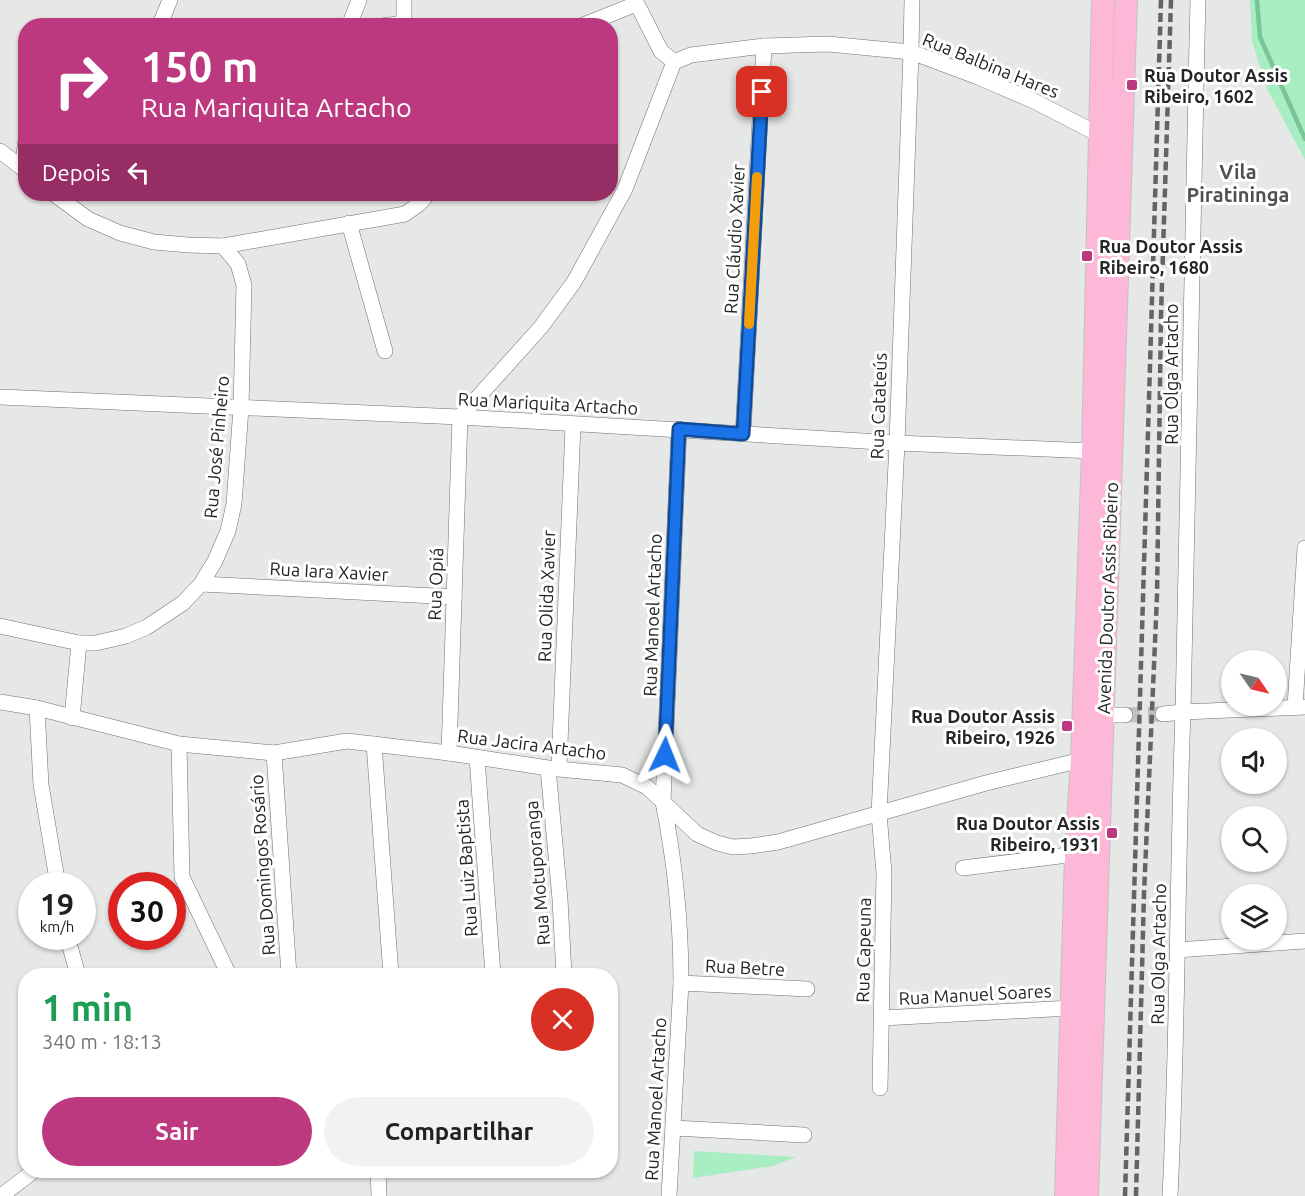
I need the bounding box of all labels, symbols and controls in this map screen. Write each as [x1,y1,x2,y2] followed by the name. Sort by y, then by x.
[920,29,1062,102] street label: Rua Balbina Hares
[42,42,120,120] icon: right
[141,43,258,90] text: 150 m
[1144,65,1288,106] place label: Rua Doutor Assis Ribeiro, 1602
[736,66,787,117] pin
[745,75,778,108] icon: arrive
[1125,78,1139,92] marker: Rua Doutor Assis Ribeiro, 1602
[141,92,412,122] text: Rua Mariquita Artacho
[122,156,155,189] icon: left
[42,160,110,185] text: Depois
[1187,160,1289,206] district label: Vila Piratininga
[720,163,748,314] street label: Rua Cláudio Xavier
[1099,236,1243,277] place label: Rua Doutor Assis Ribeiro, 1680
[1080,249,1094,263] marker: Rua Doutor Assis Ribeiro, 1680
[1161,303,1181,445] street label: Rua Olga Artacho
[866,352,890,460] street label: Rua Catateús
[200,375,232,519] street label: Rua José Pinheiro
[457,388,639,418] street label: Rua Mariquita Artacho
[1093,482,1121,714] street label: Avenida Doutor Assis Ribeiro
[534,530,558,662] street label: Rua Olida Xavier
[639,533,665,697] street label: Rua Manoel Artacho
[424,547,446,621] street label: Rua Opiá
[269,558,389,584] street label: Rua Iara Xavier
[1221,650,1287,716] north arrow
[1221,650,1287,950] map controls
[911,706,1055,747] place label: Rua Doutor Assis Ribeiro, 1926
[1060,719,1074,733] marker: Rua Doutor Assis Ribeiro, 1926
[633,723,697,787] position arrow
[456,725,608,763] street label: Rua Jacira Artacho
[1221,728,1287,794] button: sound
[246,774,278,956] street label: Rua Domingos Rosário
[451,799,481,937] street label: Rua Luiz Baptista
[521,800,553,946] street label: Rua Motuporanga
[1221,806,1287,872] button: search
[956,813,1100,854] place label: Rua Doutor Assis Ribeiro, 1931
[1105,826,1119,840] marker: Rua Doutor Assis Ribeiro, 1931
[108,872,186,950] speed limit sign: 30
[1147,883,1169,1025] street label: Rua Olga Artacho
[1221,884,1287,950] button: layers
[40,887,74,921] text: 19
[852,897,874,1003] street label: Rua Capeuna
[40,918,74,935] text: km/h
[705,955,785,979] street label: Rua Betre
[898,980,1052,1008] street label: Rua Manuel Soares
[42,987,133,1028] text: 1 min
[531,988,594,1051] button: close
[641,1017,669,1181] street label: Rua Manoel Artacho
[42,1030,162,1053] text: 340 m · 18:13
[42,1097,312,1166] button: Sair
[324,1097,594,1166] button: Compartilhar

